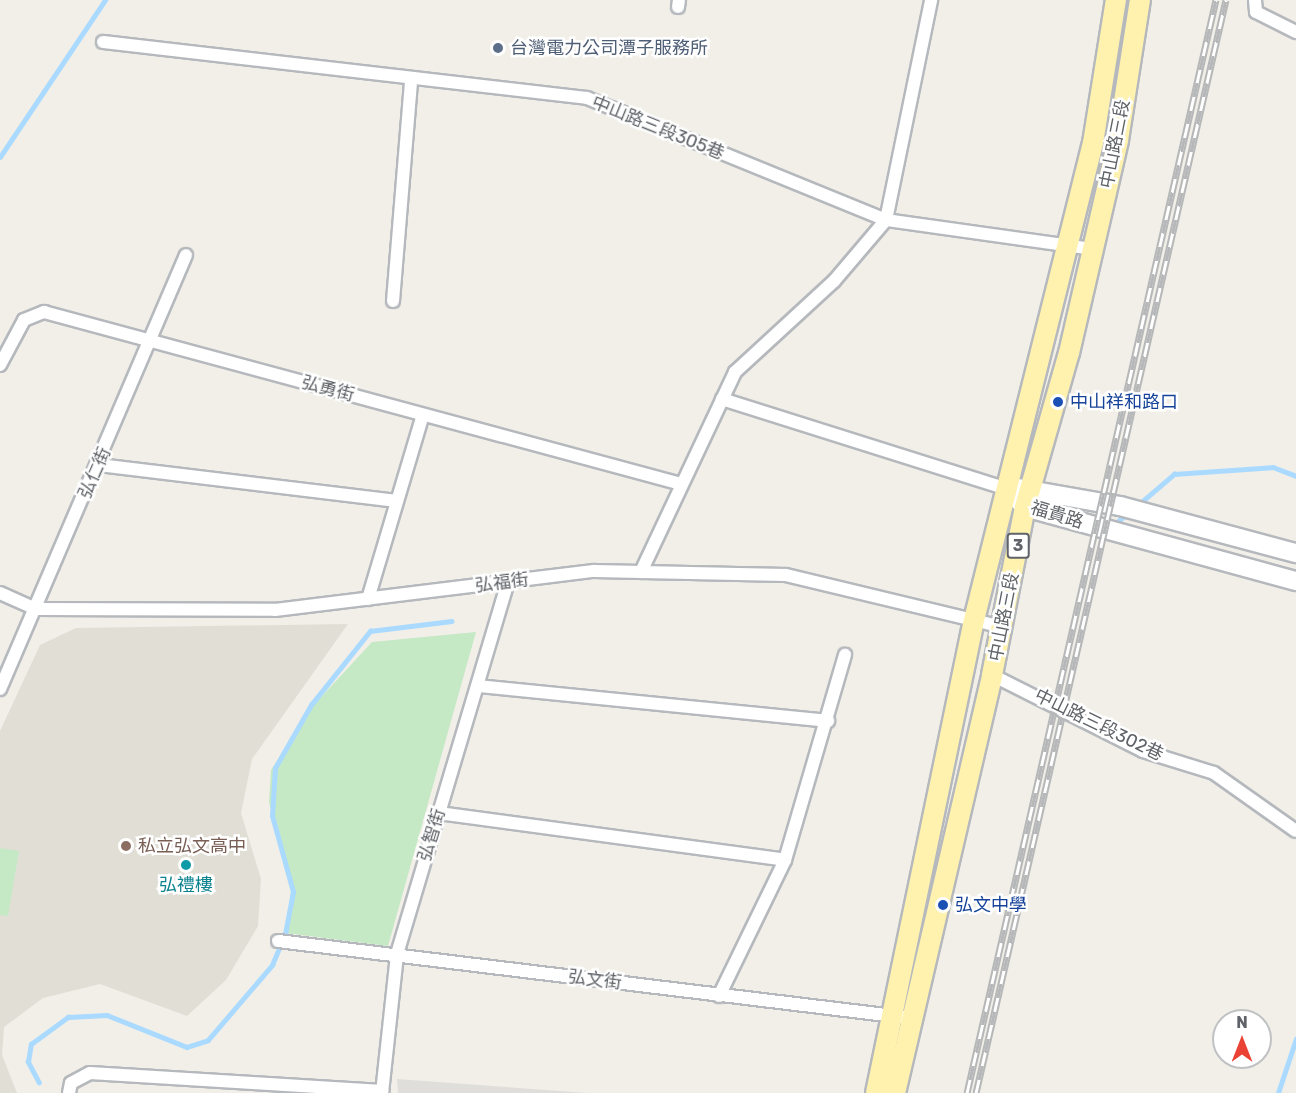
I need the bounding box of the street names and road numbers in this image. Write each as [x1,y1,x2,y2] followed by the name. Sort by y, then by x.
[589,92,727,164] street label: 中山路三段305巷
[1096,98,1134,190] street label: 中山路三段
[299,372,357,406] street label: 弘勇街
[74,444,116,502] street label: 弘仁街
[1028,497,1086,533] street label: 福貴路
[1006,533,1030,559] road number: 3
[474,569,530,597] street label: 弘福街
[985,571,1023,663] street label: 中山路三段
[1031,684,1167,766] street label: 中山路三段302巷
[414,806,450,864] street label: 弘智街
[567,966,623,994] street label: 弘文街

